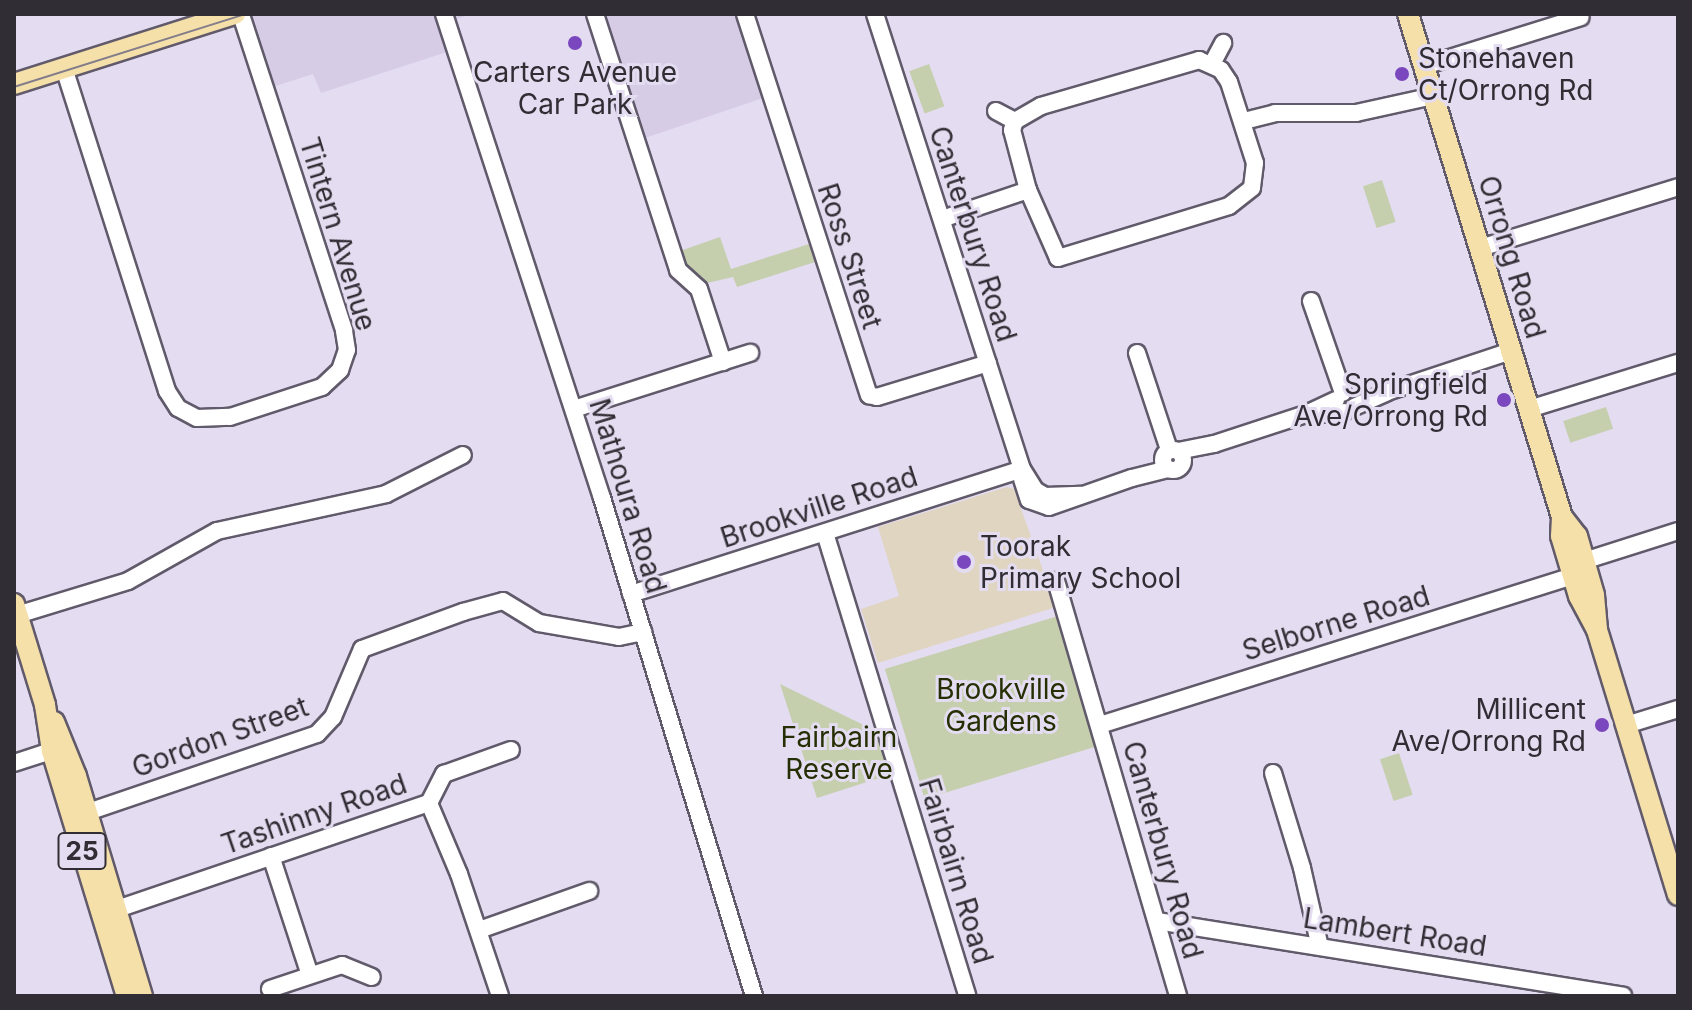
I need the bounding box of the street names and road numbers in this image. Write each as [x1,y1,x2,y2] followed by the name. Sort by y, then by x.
[922,122,1024,346] street label: Canterbury Road
[293,133,383,335] street label: Tintern Avenue
[1471,172,1553,342] street label: Orrong Road
[811,179,889,333] street label: Ross Street
[582,395,674,597] street label: Mathoura Road
[716,459,922,555] street label: Brookville Road
[1238,579,1434,667] street label: Selborne Road
[127,690,313,784] street label: Gordon Street
[1116,737,1210,963] street label: Canterbury Road
[217,767,411,861] street label: Tashinny Road
[912,774,1000,968] street label: Fairbairn Road
[56,829,108,873] road number: 25
[1301,901,1489,963] street label: Lambert Road

